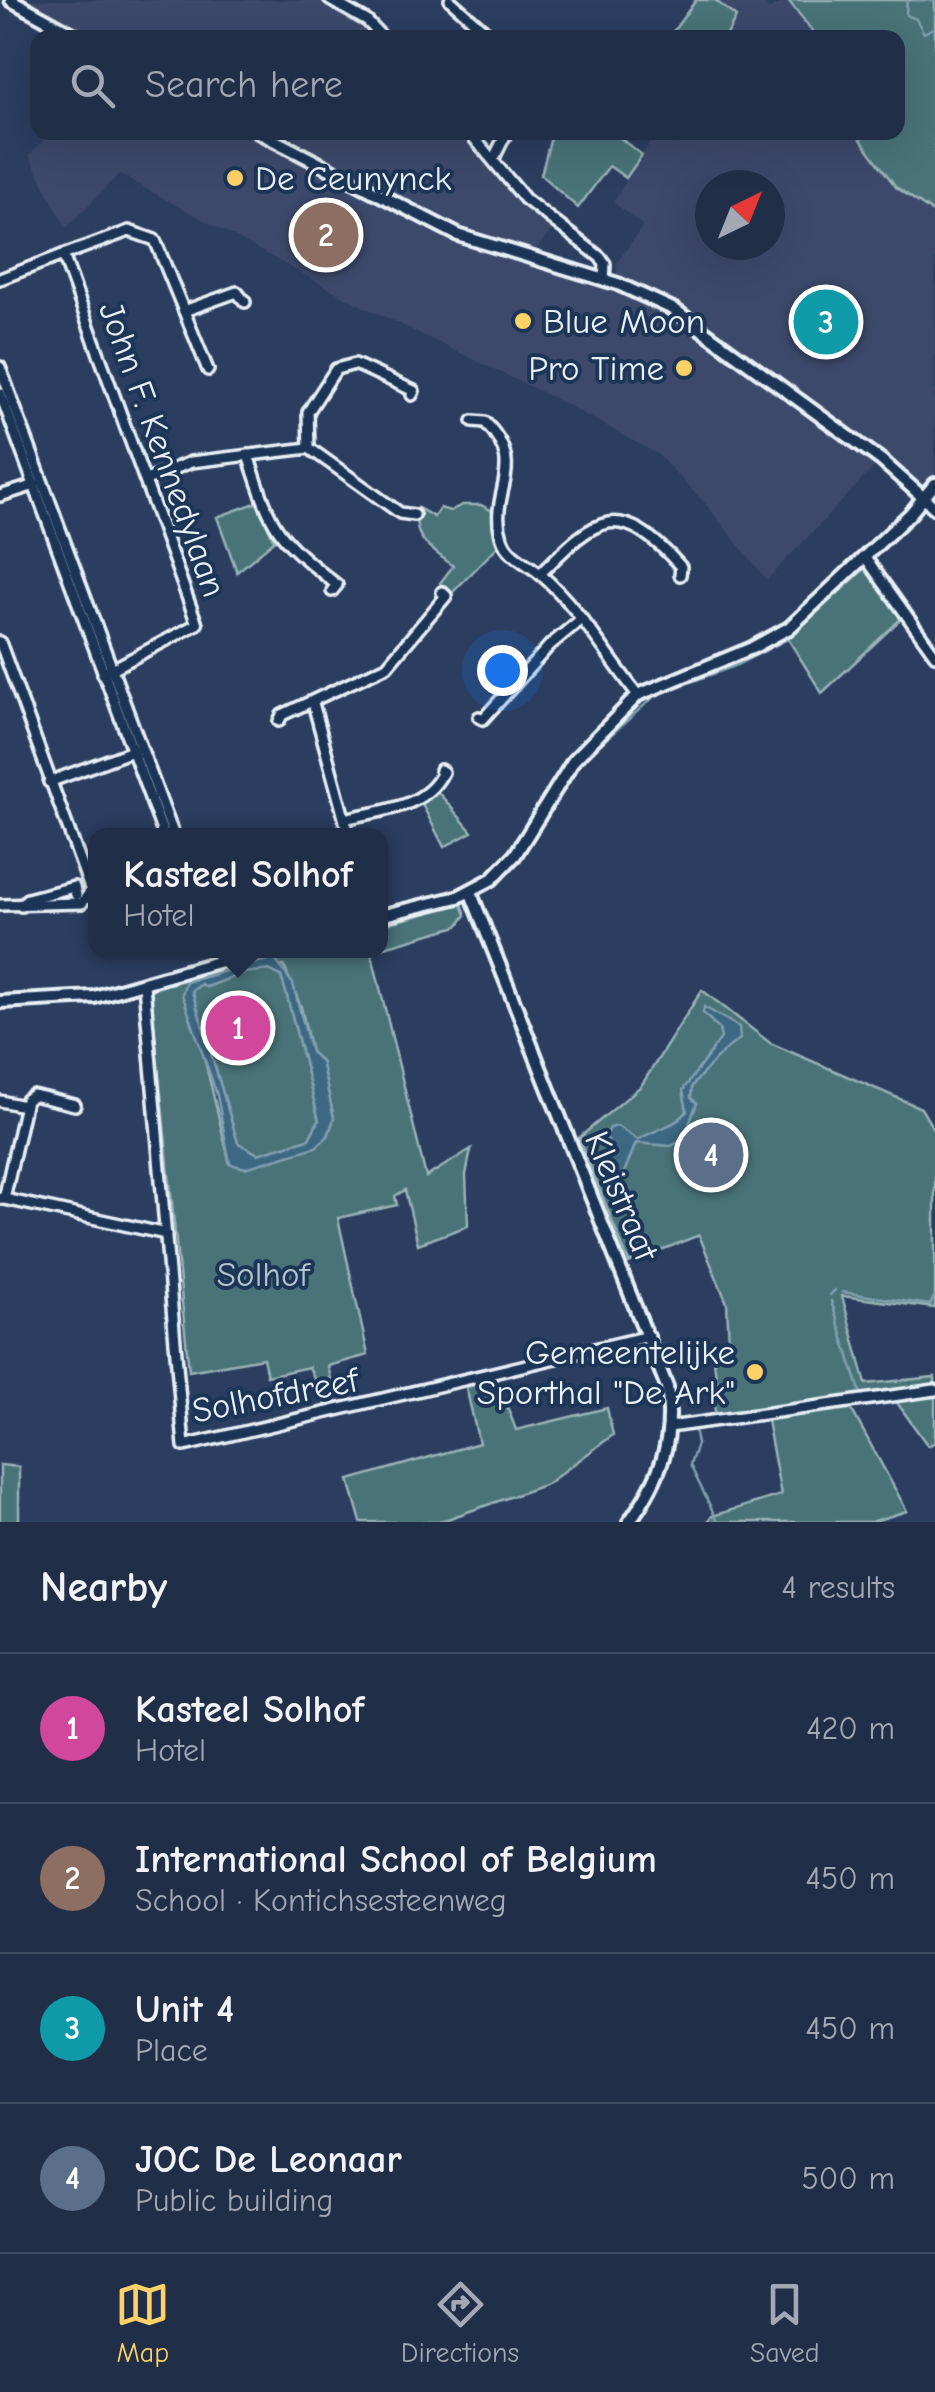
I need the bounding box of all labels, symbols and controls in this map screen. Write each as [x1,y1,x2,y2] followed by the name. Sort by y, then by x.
[30,30,905,140] search box
[65,58,120,113] icon: search
[145,63,343,107] text: Search here
[255,158,451,199] place label: De Ceunynck
[224,167,246,189] marker: De Ceunynck
[695,170,785,260] north arrow
[294,198,358,272] pin: 2
[794,284,858,360] pin: 3
[90,296,235,602] street label: John F. Kennedylaan
[543,301,705,342] place label: Blue Moon
[512,310,534,332] marker: Blue Moon
[528,348,664,389] place label: Pro Time
[673,357,695,379] marker: Pro Time
[477,645,528,696] your location
[88,828,388,958] popup
[123,853,353,897] text: Kasteel Solhof
[123,897,194,934] text: Hotel
[206,990,270,1066] pin: 1
[678,1118,744,1192] pin: 4
[576,1125,667,1268] street label: Kleistraat
[217,1254,311,1295] park label: Solhof
[477,1332,735,1413] place label: Gemeentelijke Sporthal "De Ark"
[189,1359,364,1432] street label: Solhofdreef
[744,1361,766,1383] marker: Gemeentelijke Sporthal "De Ark"
[40,1563,167,1612] text: Nearby
[782,1569,895,1606] text: 4 results
[135,1688,364,1732] text: Kasteel Solhof
[66,1710,79,1747] text: 1
[806,1710,895,1747] text: 420 m
[135,1732,206,1769] text: Hotel
[135,1838,657,1882] text: International School of Belgium
[65,1860,80,1897] text: 2
[806,1860,895,1897] text: 450 m
[135,1882,507,1919] text: School · Kontichsesteenweg
[135,1988,234,2032] text: Unit 4
[65,2010,80,2047] text: 3
[806,2010,895,2047] text: 450 m
[135,2032,208,2069] text: Place
[135,2138,402,2182] text: JOC De Leonaar
[65,2160,80,2197] text: 4
[802,2160,895,2197] text: 500 m
[135,2182,333,2219] text: Public building
[115,2277,170,2369] tab: Map
[401,2277,519,2369] tab: Directions
[750,2277,820,2369] tab: Saved

